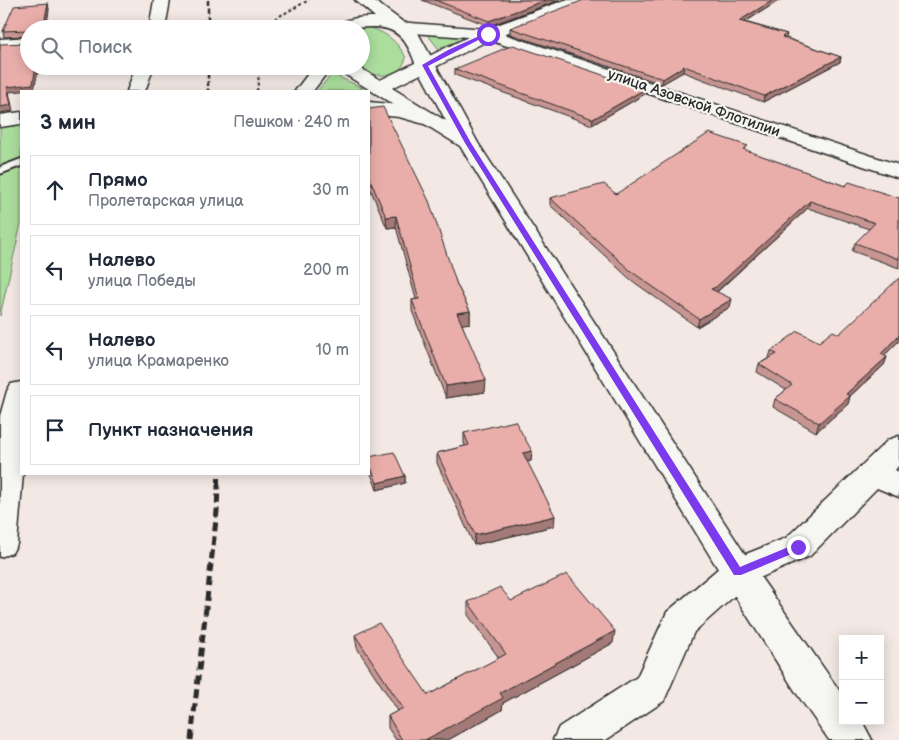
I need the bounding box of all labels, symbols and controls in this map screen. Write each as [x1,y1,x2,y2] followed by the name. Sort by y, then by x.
[20,20,370,75] search box
[477,23,500,46] route start
[38,34,66,62] icon: search
[78,36,132,59] text: Поиск
[605,64,783,142] street label: улица Азовской Флотилии
[40,110,96,135] text: 3 мин
[233,113,350,132] text: Пешком · 240 m
[88,169,148,192] text: Прямо
[41,176,69,204] icon: ahead
[312,181,349,200] text: 30 m
[88,192,244,211] text: Пролетарская улица
[88,249,155,272] text: Налево
[41,256,69,284] icon: left
[303,261,349,280] text: 200 m
[88,272,196,291] text: улица Победы
[88,329,155,352] text: Налево
[41,336,69,364] icon: left
[316,341,349,360] text: 10 m
[88,352,229,371] text: улица Крамаренко
[41,416,69,444] icon: arrive
[88,419,253,442] text: Пункт назначения
[787,536,810,559] route end
[839,635,884,725] map controls
[839,635,884,680] button: +
[839,680,884,725] button: −

